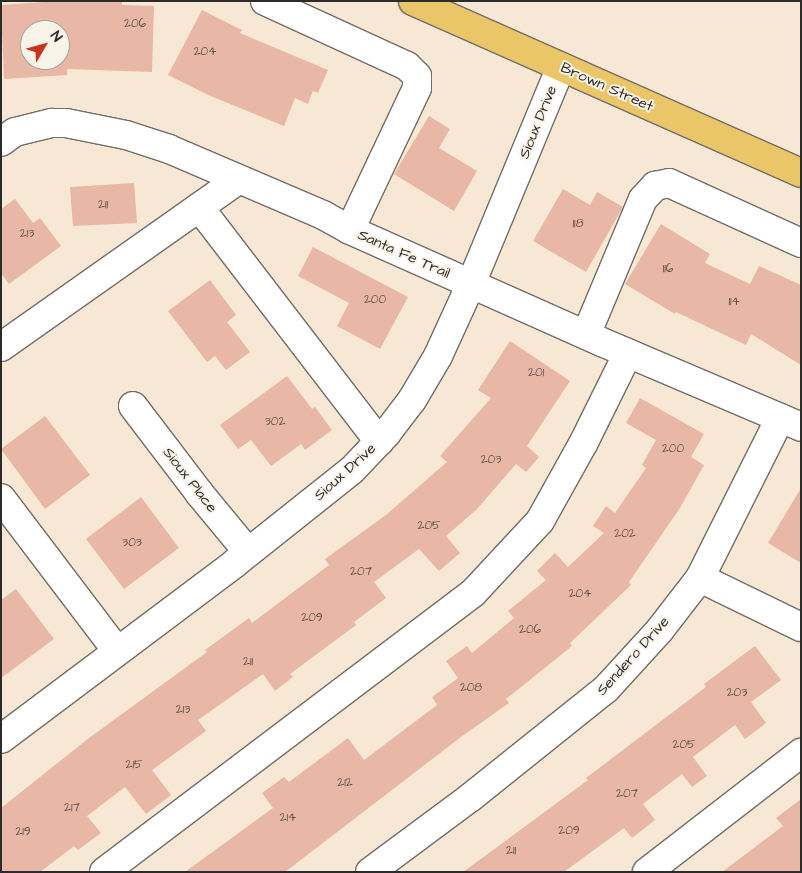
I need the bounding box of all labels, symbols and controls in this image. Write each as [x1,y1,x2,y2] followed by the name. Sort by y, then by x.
[124,17,146,31] house number: 206
[20,20,70,70] north arrow
[46,27,67,46] text: N
[194,45,216,59] house number: 204
[558,59,656,115] street label: Brown Street
[515,83,561,161] street label: Sioux Drive
[98,198,108,212] house number: 211
[573,217,583,231] house number: 118
[355,226,453,282] street label: Santa Fe Trail
[20,227,34,241] house number: 213
[663,262,673,276] house number: 116
[364,293,386,307] house number: 200
[728,295,740,309] house number: 114
[528,366,544,380] house number: 201
[265,415,285,429] house number: 302
[310,439,380,505] street label: Sioux Drive
[662,442,684,456] house number: 200
[159,444,221,516] street label: Sioux Place
[481,453,501,467] house number: 203
[418,519,440,533] house number: 205
[614,527,636,541] house number: 202
[122,536,142,550] house number: 303
[350,565,372,579] house number: 207
[569,587,591,601] house number: 204
[301,611,323,625] house number: 209
[593,613,673,699] street label: Sendero Drive
[519,623,541,637] house number: 206
[243,655,253,669] house number: 211
[460,681,482,695] house number: 208
[727,686,747,700] house number: 203
[176,703,190,717] house number: 213
[673,738,695,752] house number: 205
[126,758,142,772] house number: 215
[337,776,353,790] house number: 212
[616,787,638,801] house number: 207
[64,801,80,815] house number: 217
[280,811,296,825] house number: 214
[558,824,580,838] house number: 209
[15,825,31,839] house number: 219
[506,844,516,858] house number: 211

